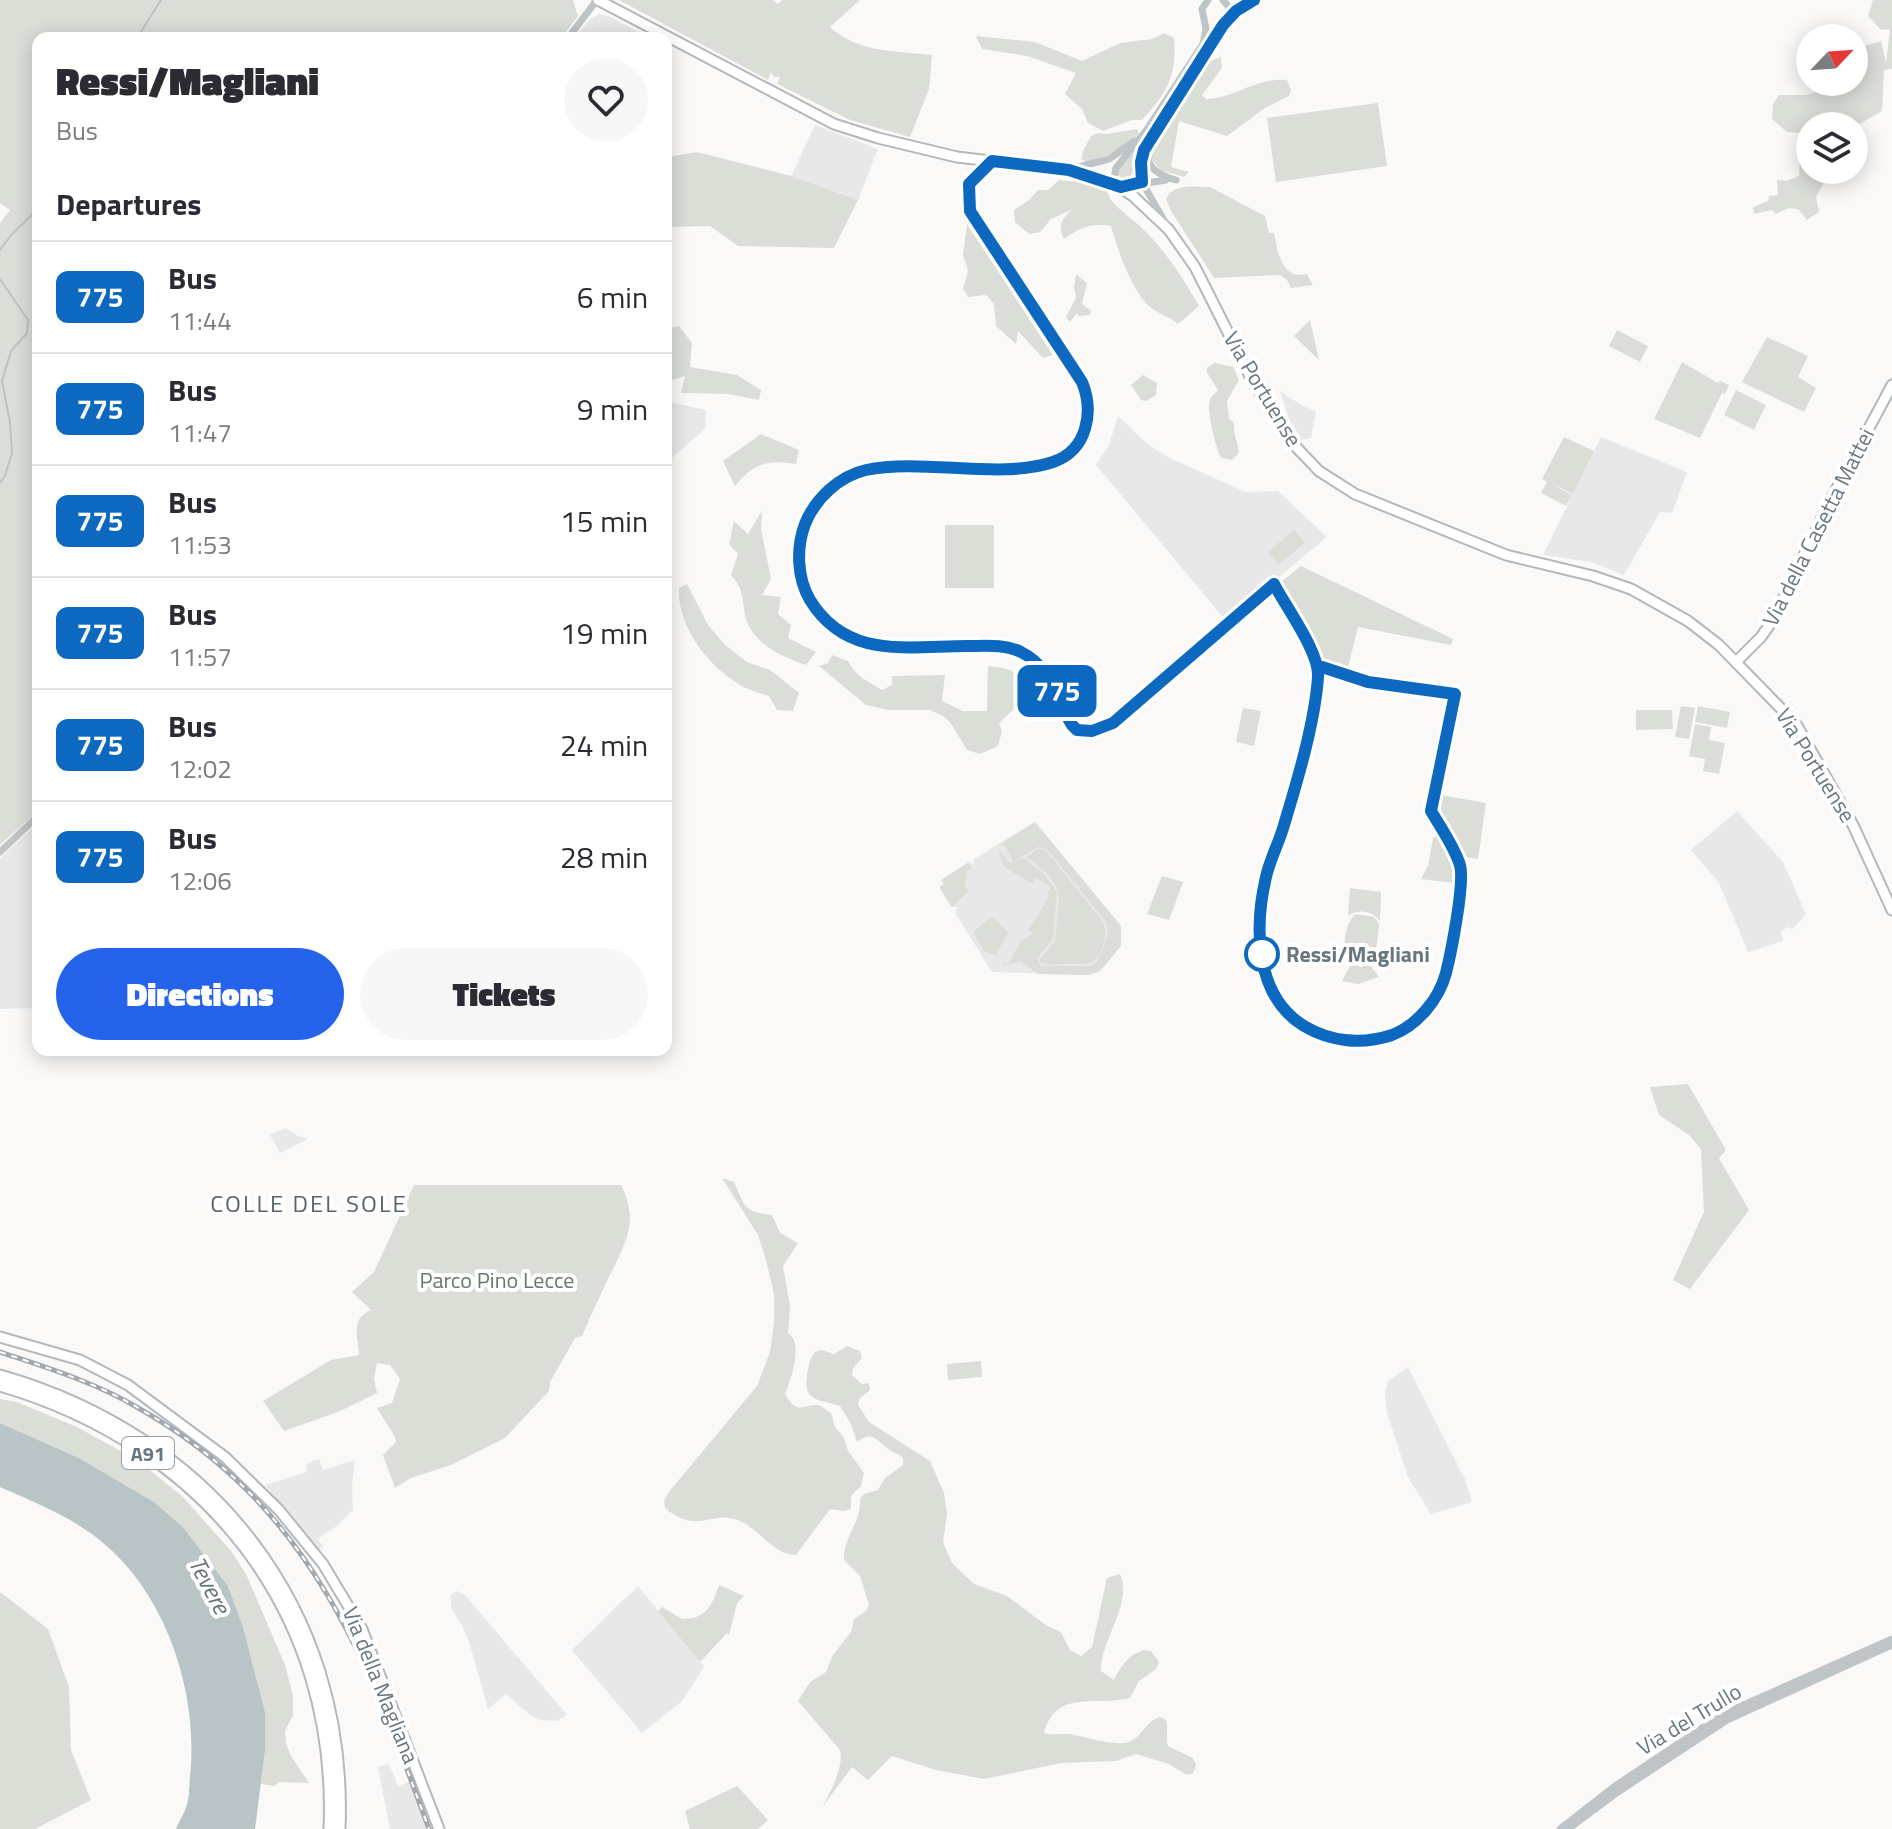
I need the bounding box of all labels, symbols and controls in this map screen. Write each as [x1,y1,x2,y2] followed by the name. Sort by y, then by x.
[1796,24,1868,96] north arrow
[1796,24,1868,184] map controls
[56,52,319,110] text: Ressi/Magliani
[564,58,648,142] button: heart
[56,111,98,150] text: Bus
[1796,112,1868,184] button: layers
[56,181,201,227] text: Departures
[168,255,217,301] text: Bus
[577,274,648,320] text: 6 min
[76,275,124,318] text: 775
[168,301,232,340] text: 11:44
[1215,325,1311,453] street label: Via Portuense
[168,367,217,413] text: Bus
[577,386,648,432] text: 9 min
[76,387,124,430] text: 775
[168,413,232,452] text: 11:47
[1753,422,1883,632] street label: Via della Casetta Mattei
[168,479,217,525] text: Bus
[560,498,648,544] text: 15 min
[76,499,124,542] text: 775
[168,525,232,564] text: 11:53
[168,591,217,637] text: Bus
[560,610,648,656] text: 19 min
[76,611,124,654] text: 775
[168,637,232,676] text: 11:57
[1011,665,1103,717] line badge: 775
[1033,669,1081,712] text: 775
[1767,701,1865,829] street label: Via Portuense
[168,703,217,749] text: Bus
[560,722,648,768] text: 24 min
[76,723,124,766] text: 775
[168,749,232,788] text: 12:02
[168,815,217,861] text: Bus
[560,834,648,880] text: 28 min
[76,835,124,878] text: 775
[168,861,232,900] text: 12:06
[1245,937,1279,971] marker: Ressi/Magliani
[1286,937,1430,971] place label: Ressi/Magliani
[56,948,344,1040] button: Directions
[360,948,648,1040] button: Tickets
[210,1185,408,1221] district label: COLLE DEL SOLE
[420,1263,574,1297] park label: Parco Pino Lecce
[122,1437,174,1469] road number: A91
[180,1550,241,1622] water label: Tevere
[334,1601,428,1769] street label: Via della Magliana
[1630,1674,1748,1764] street label: Via del Trullo

